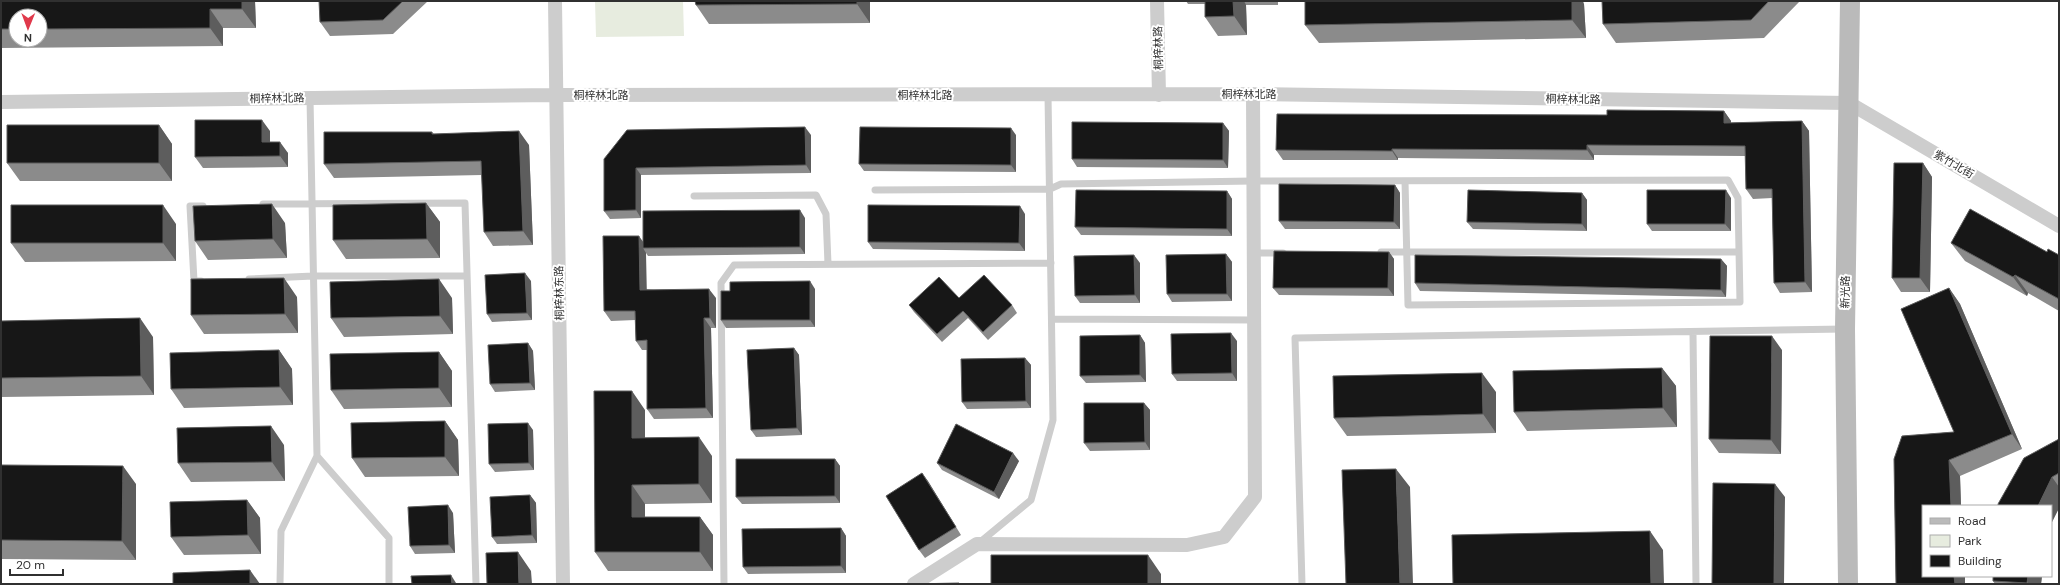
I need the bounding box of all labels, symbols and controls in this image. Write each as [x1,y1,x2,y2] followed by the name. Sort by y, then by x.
[8,8,48,48] north arrow
[1151,26,1165,70] street label: 桐梓林路
[24,31,32,45] text: N
[1222,87,1277,101] street label: 桐梓林北路
[574,88,629,102] street label: 桐梓林北路
[898,88,953,102] street label: 桐梓林北路
[249,91,305,105] street label: 桐梓林北路
[1545,92,1601,106] street label: 桐梓林北路
[1931,147,1977,181] street label: 紫竹北街
[552,265,566,321] street label: 桐梓林东路
[1838,275,1852,309] street label: 新光路
[1922,505,2052,577] legend
[1958,513,1986,529] text: Road
[1958,533,1982,549] text: Park
[10,551,63,577] scale bar
[1958,553,2002,569] text: Building
[16,557,45,573] text: 20 m

